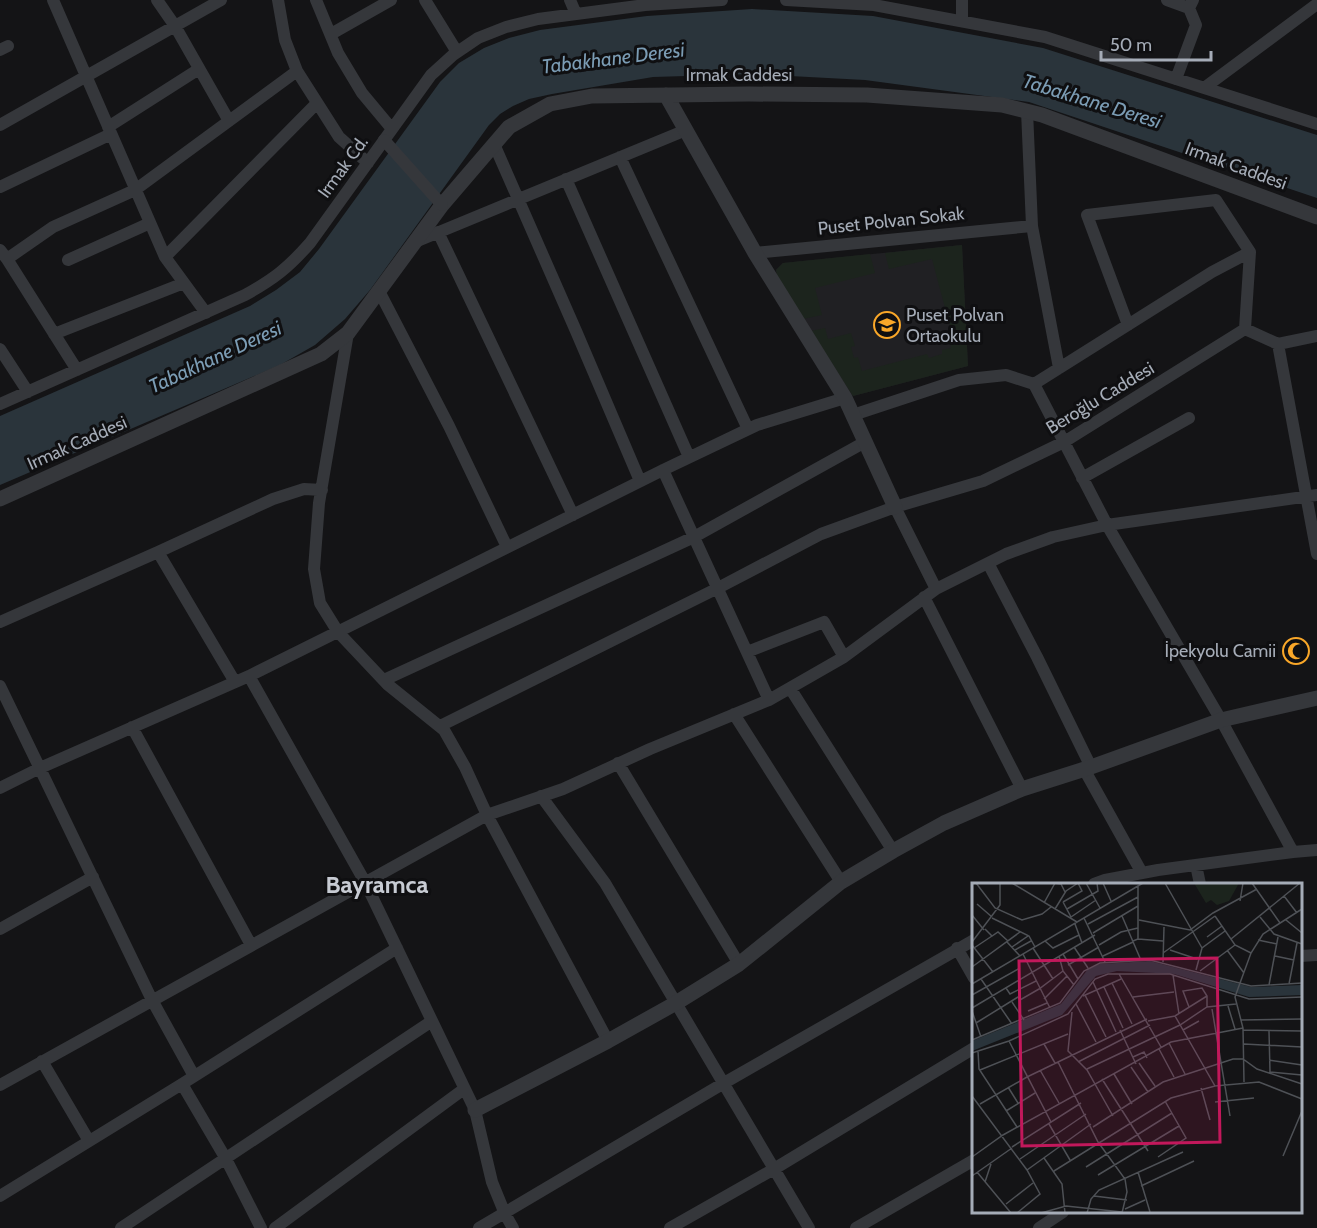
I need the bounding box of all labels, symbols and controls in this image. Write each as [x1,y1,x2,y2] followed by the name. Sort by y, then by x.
[1101,24,1210,62] scale bar
[1110,34,1152,56] text: 50 m
[540,37,686,79] water label: Tabakhane Deresi
[686,64,792,86] street label: Irmak Caddesi
[1020,69,1165,134] water label: Tabakhane Deresi
[313,132,373,202] street label: Irmak Cd.
[1182,137,1290,195] street label: Irmak Caddesi
[817,202,966,240] street label: Puset Polvan Sokak
[906,304,1004,347] place label: Puset Polvan Ortaokulu
[872,310,902,340] school or university icon: Puset Polvan Ortaokulu
[145,315,286,398] water label: Tabakhane Deresi
[1042,357,1158,439] street label: Beroğlu Caddesi
[24,411,130,475] street label: Irmak Caddesi
[1281,636,1311,666] mosque icon: İpekyolu Camii
[1164,640,1276,662] place label: İpekyolu Camii
[326,870,428,899] district label: Bayramca
[972,883,1302,1213] inset map

